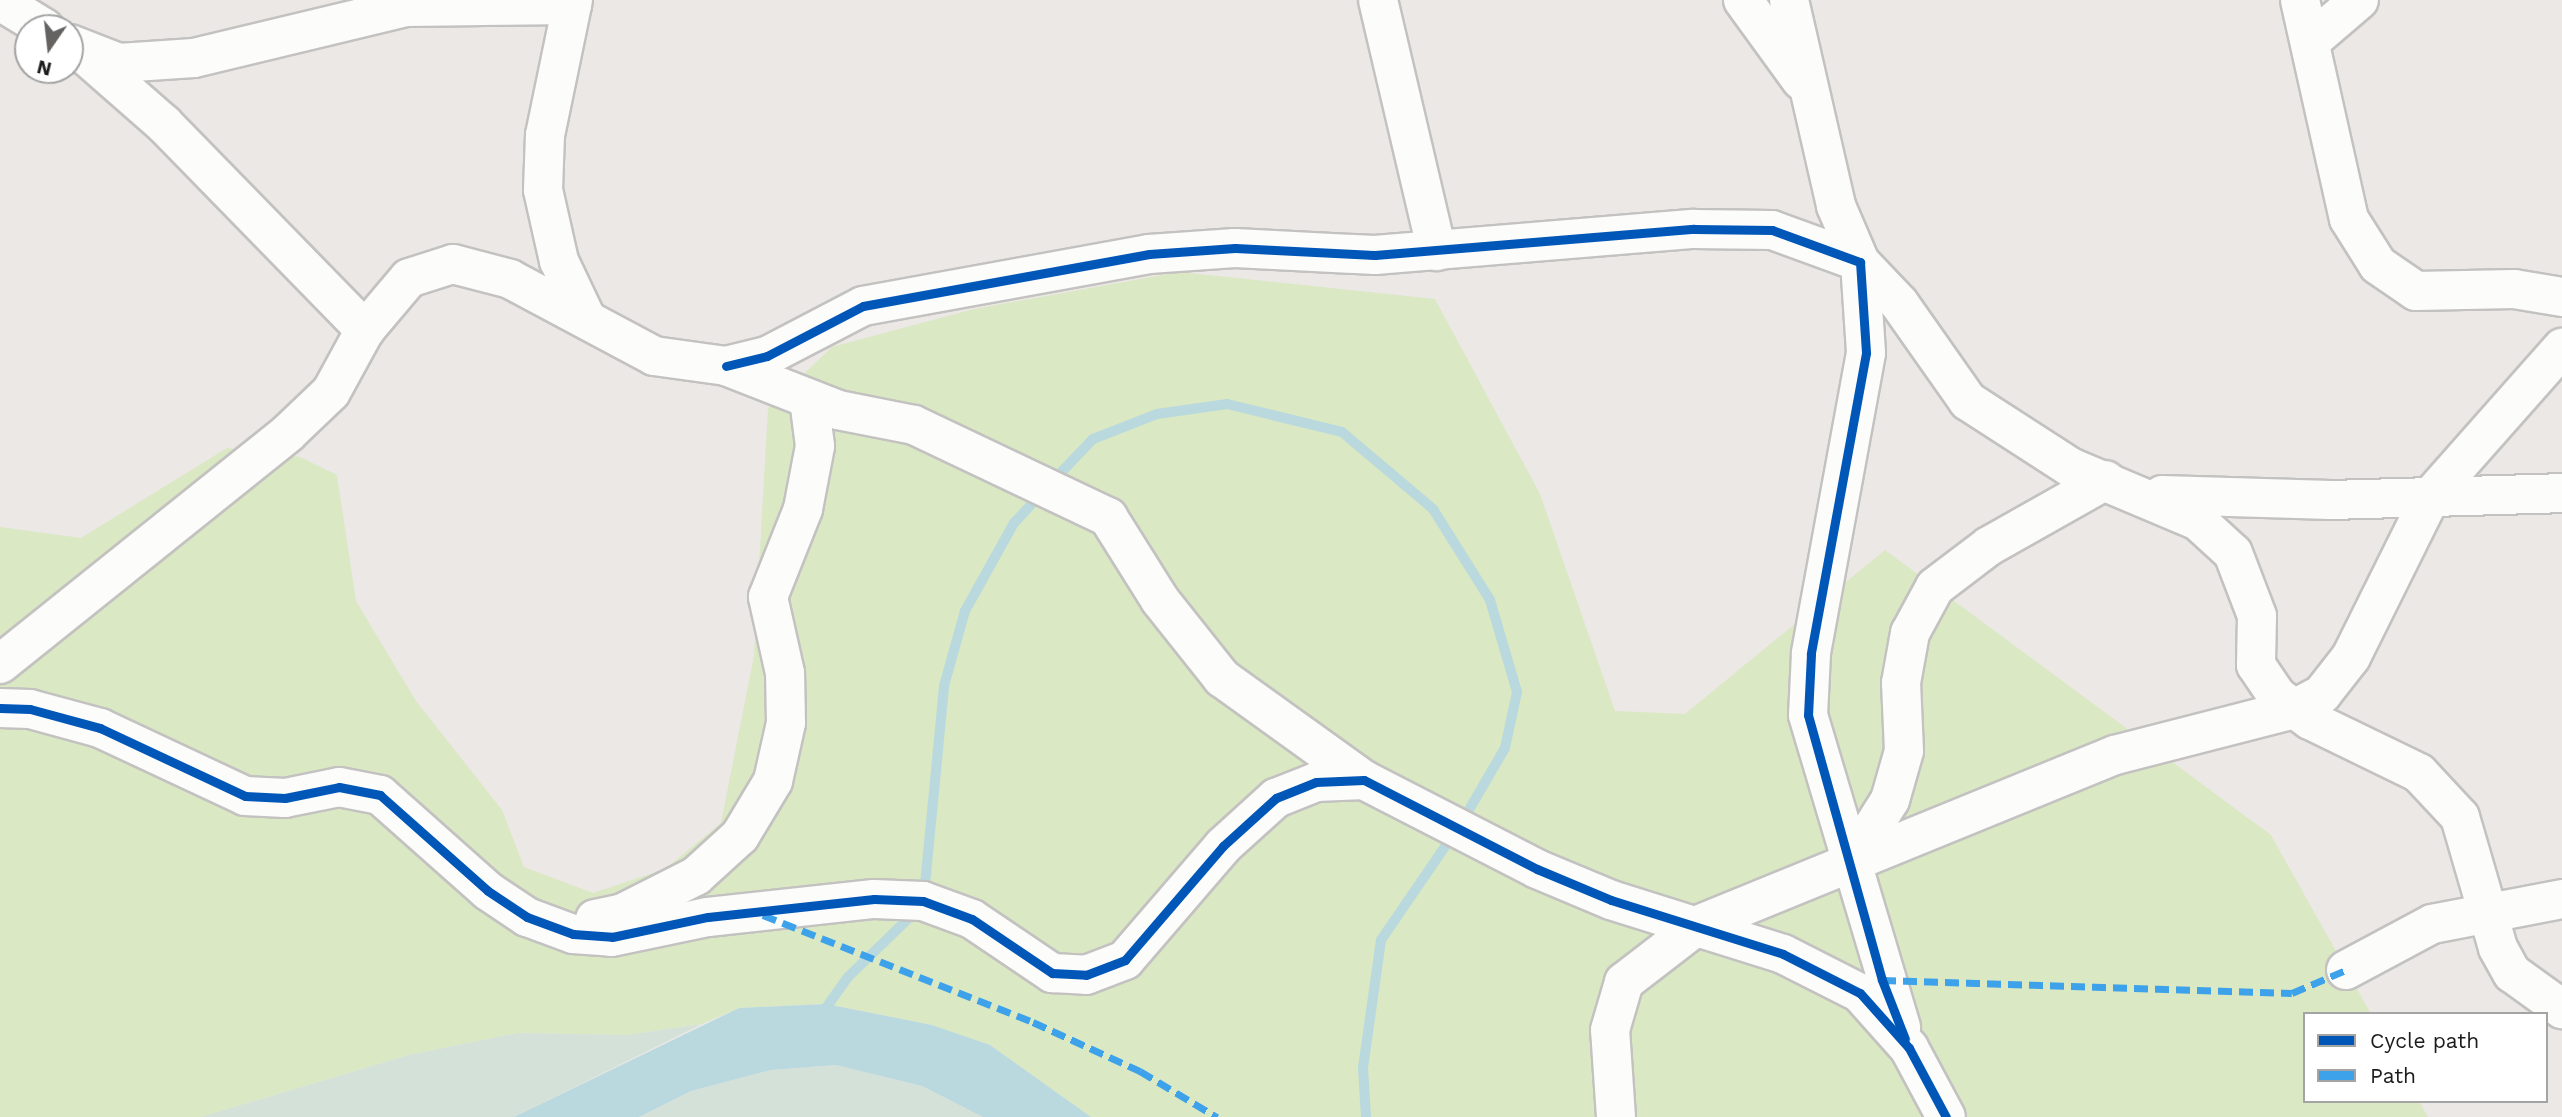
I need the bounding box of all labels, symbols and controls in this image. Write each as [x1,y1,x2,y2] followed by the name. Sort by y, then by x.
[14,14,84,84] north arrow
[35,55,54,81] text: N
[2303,1012,2548,1103] legend
[2370,1028,2479,1053] text: Cycle path
[2370,1063,2416,1088] text: Path

